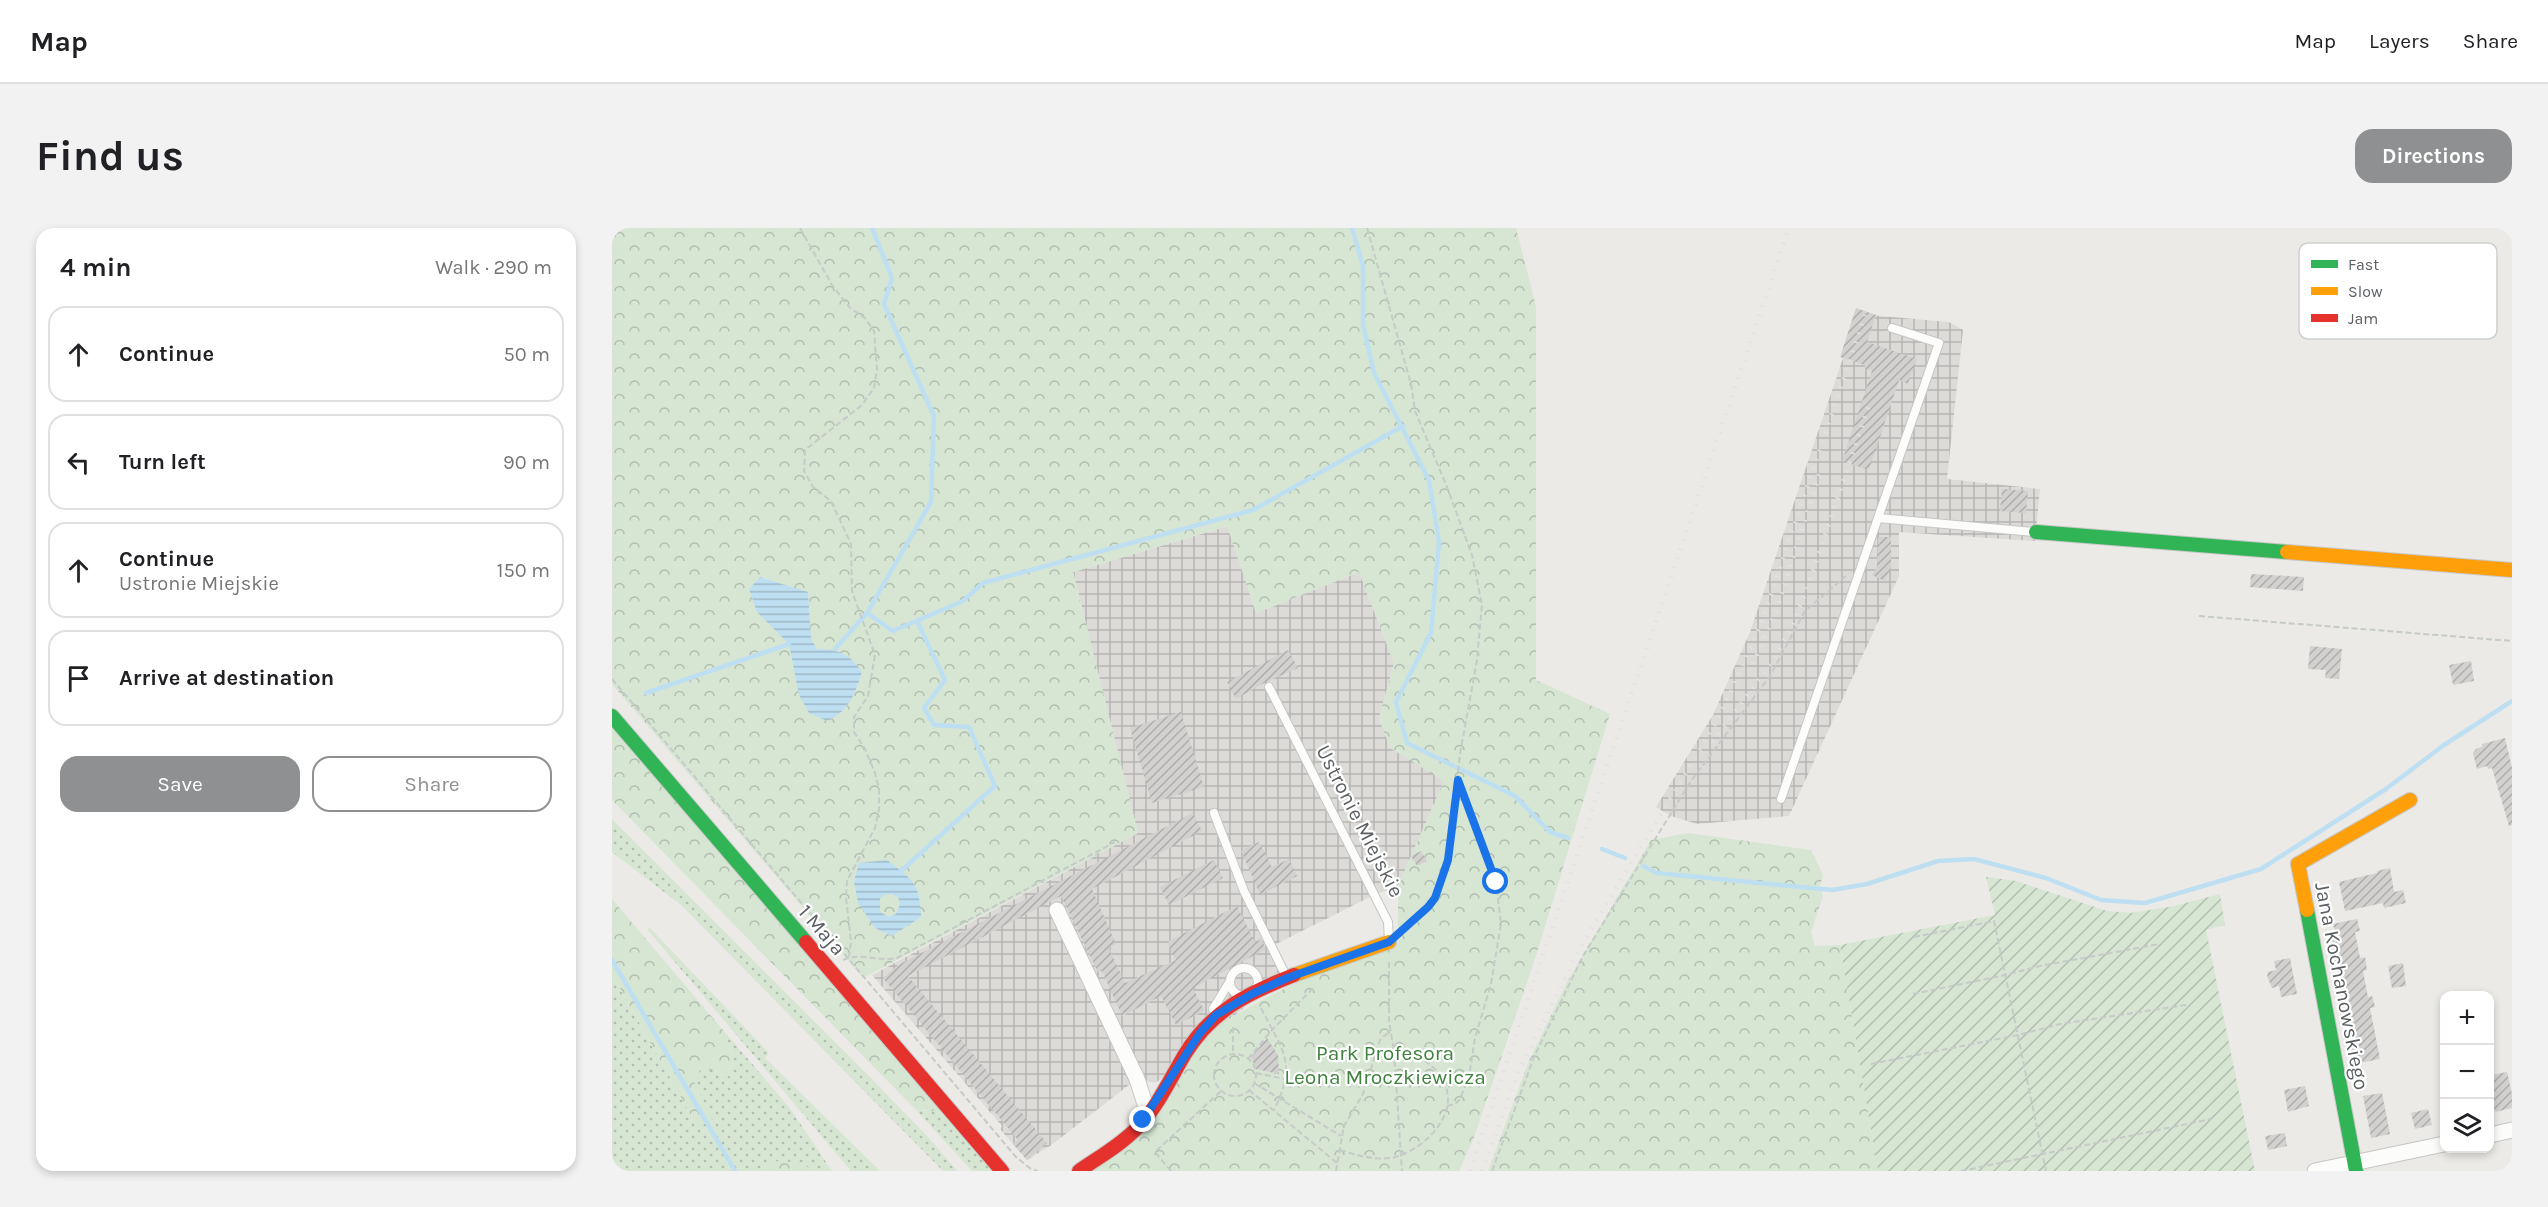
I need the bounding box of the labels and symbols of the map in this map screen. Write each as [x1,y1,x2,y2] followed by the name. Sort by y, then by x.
[2299,243,2497,339] legend
[2348,255,2379,274] text: Fast
[2348,282,2383,301] text: Slow
[2348,309,2378,328] text: Jam
[1311,741,1409,901] street label: Ustronie Miejskie
[1482,868,1508,894] route start
[2310,880,2374,1092] street label: Jana Kochanowskiego
[793,900,851,960] street label: 1 Maja
[1284,1041,1486,1089] park label: Park Profesora Leona Mroczkiewicza
[1129,1106,1155,1132] route end

